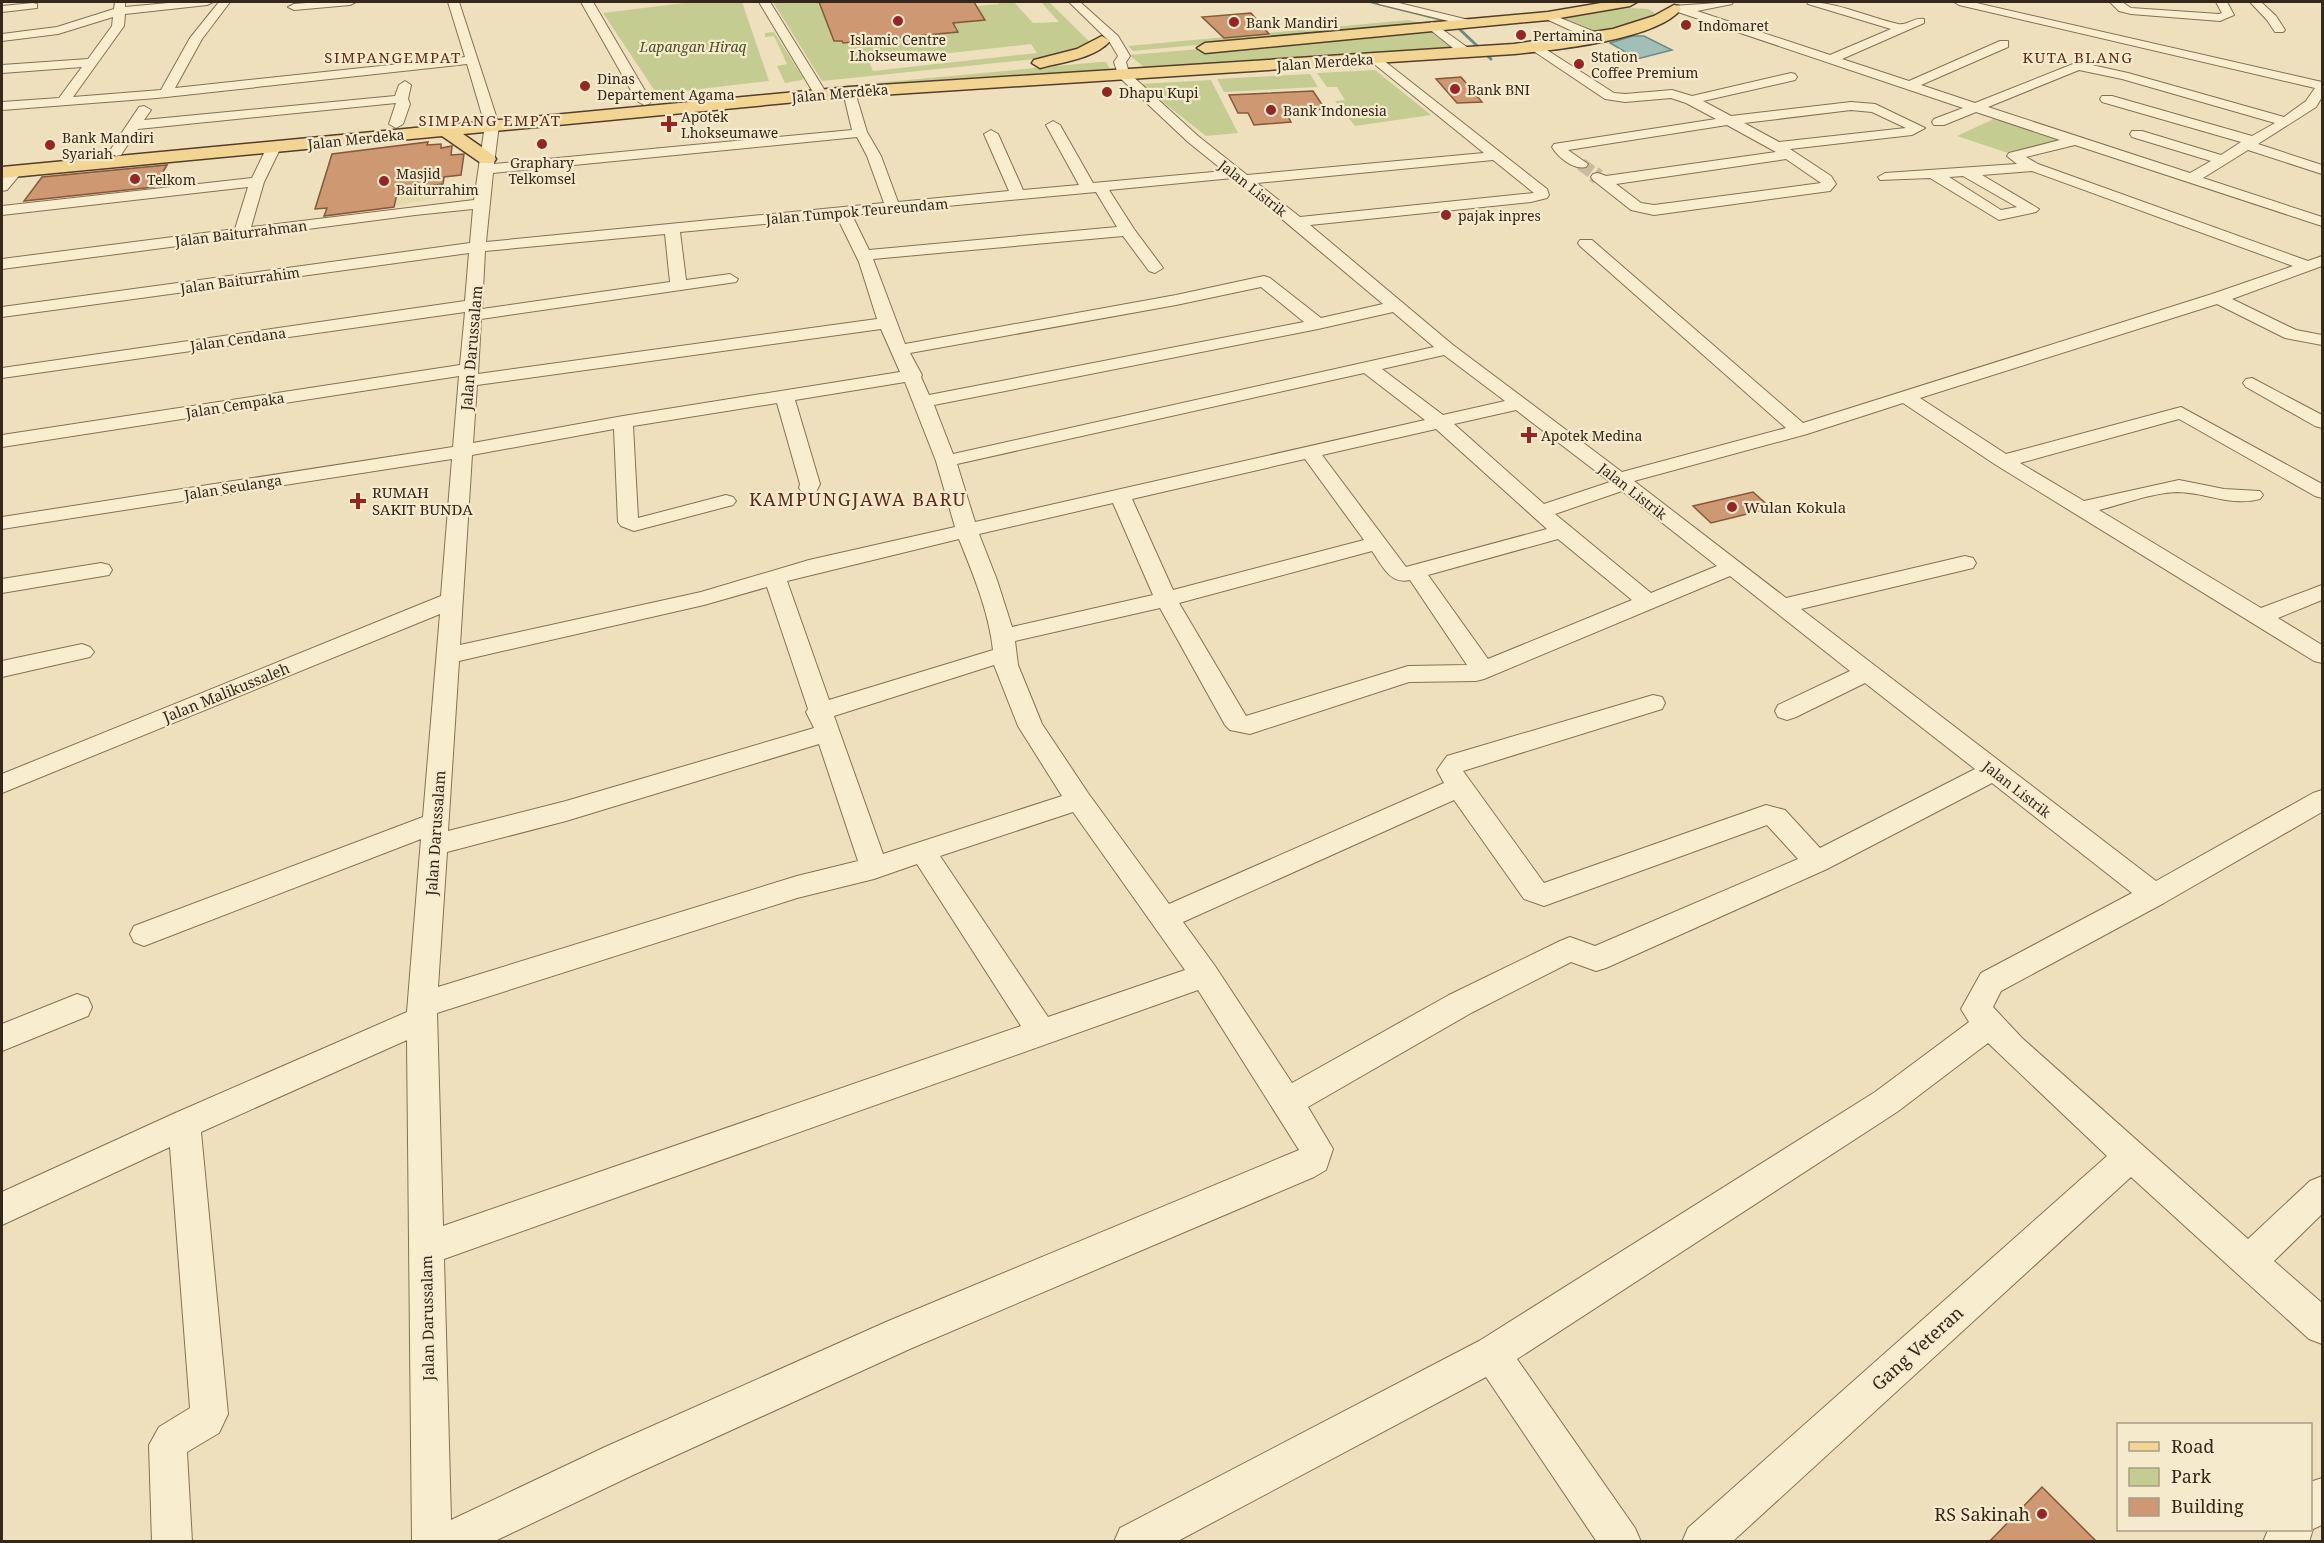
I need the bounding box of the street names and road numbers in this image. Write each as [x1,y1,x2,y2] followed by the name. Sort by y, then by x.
[1275,49,1374,75] street label: Jalan Merdeka
[790,79,889,107] street label: Jalan Merdeka
[306,124,405,154] street label: Jalan Merdeka
[1214,155,1292,221] street label: Jalan Listrik
[764,194,949,229] street label: Jalan Tumpok Teureundam
[173,215,308,251] street label: Jalan Baiturrahman
[178,262,301,298] street label: Jalan Baiturrahim
[455,285,486,412] street label: Jalan Darussalam
[188,323,287,355] street label: Jalan Cendana
[183,388,286,422] street label: Jalan Cempaka
[1594,458,1672,524] street label: Jalan Listrik
[182,470,283,504] street label: Jalan Seulanga
[159,657,293,727] street label: Jalan Malikussaleh
[1978,756,2056,822] street label: Jalan Listrik
[421,770,449,897] street label: Jalan Darussalam
[416,1255,438,1382] street label: Jalan Darussalam
[1866,1300,1968,1396] street label: Gang Veteran

